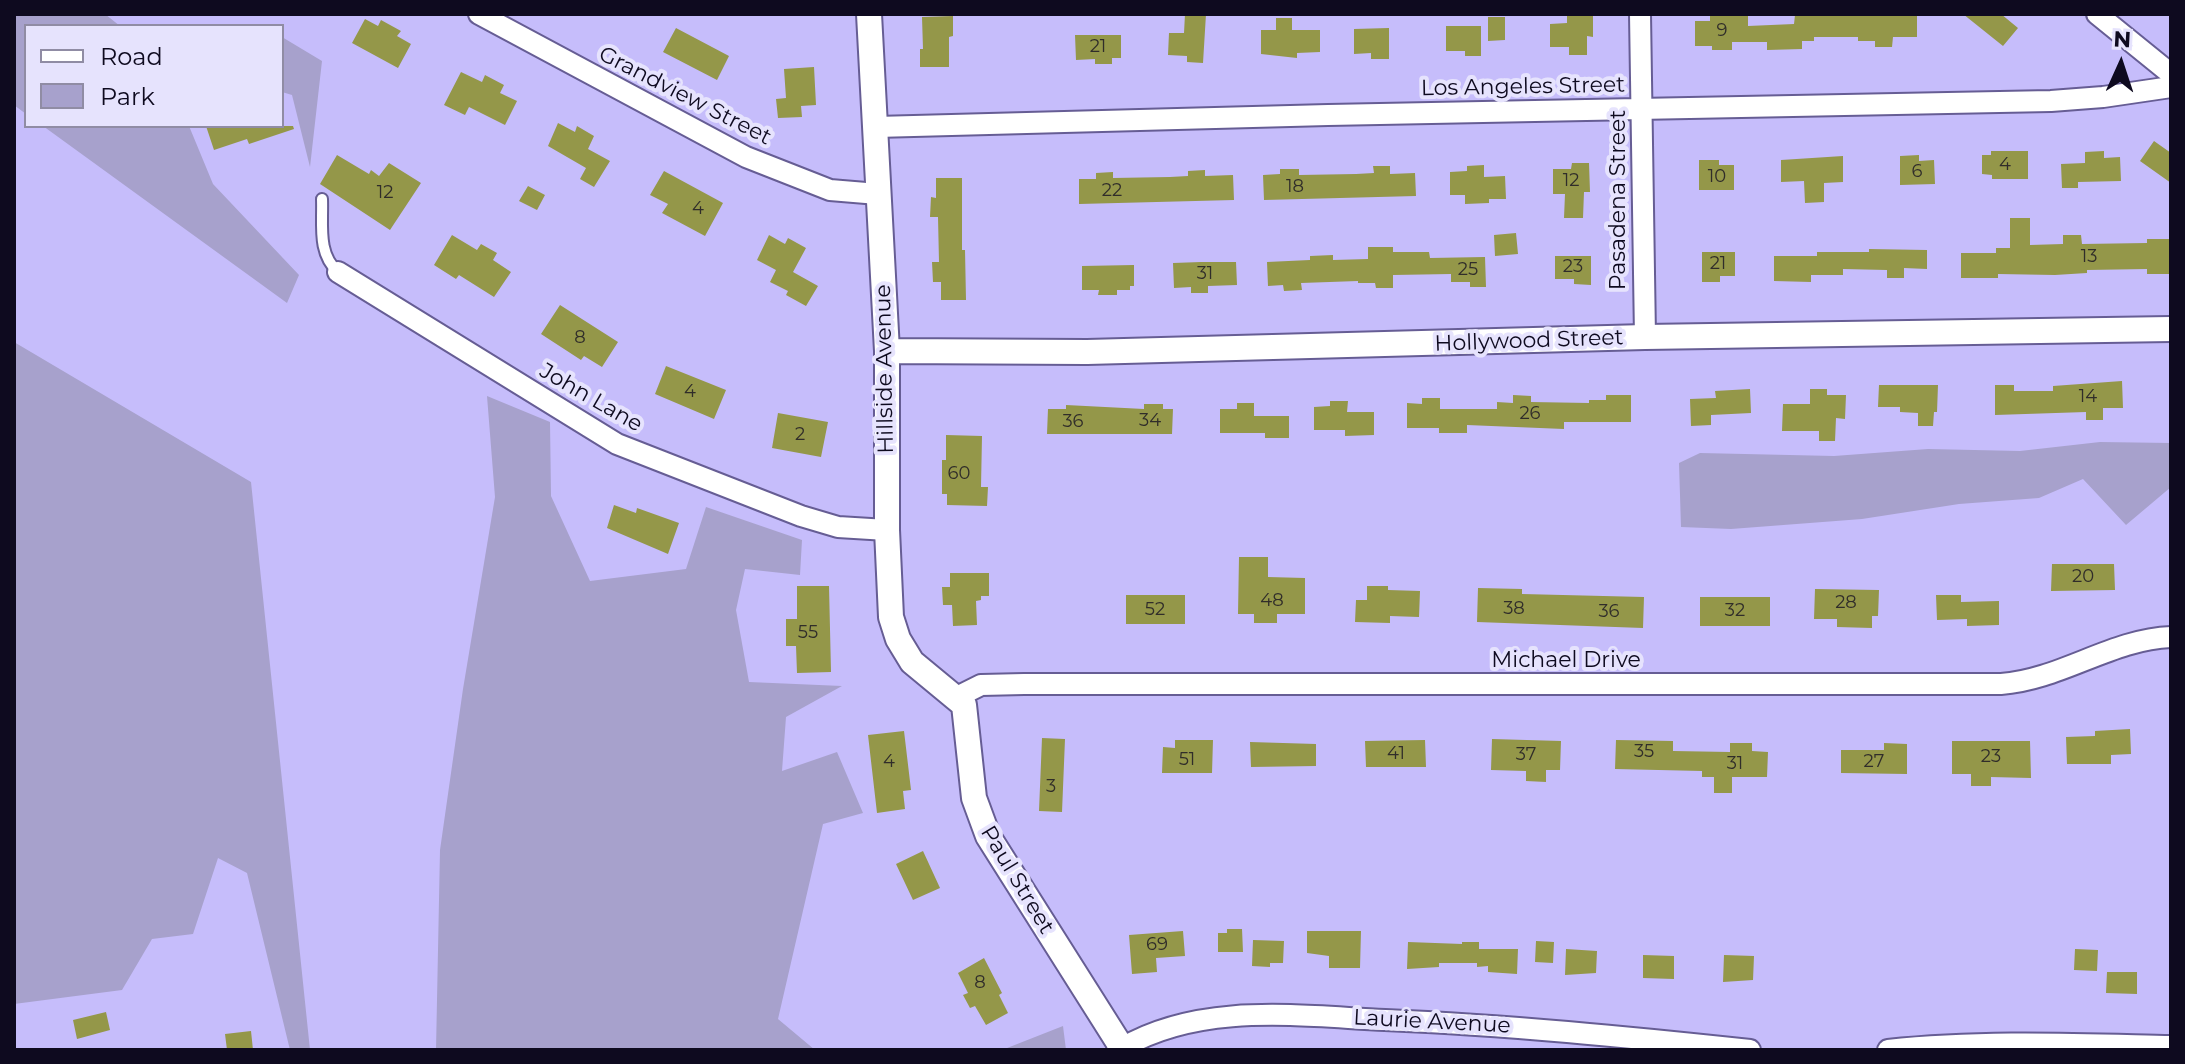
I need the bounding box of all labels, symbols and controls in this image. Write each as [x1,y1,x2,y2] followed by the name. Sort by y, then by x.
[1717,20,1727,42] house number: 9
[24,24,284,128] legend
[2081,24,2161,104] north arrow
[2113,26,2132,53] text: N
[1090,36,1106,58] house number: 21
[594,41,776,151] street label: Grandview Street
[100,42,163,71] text: Road
[1421,72,1625,102] street label: Los Angeles Street
[100,82,155,111] text: Park
[1606,110,1632,290] street label: Pasadena Street
[1999,154,2011,176] house number: 4
[1912,161,1922,183] house number: 6
[1708,166,1726,188] house number: 10
[1563,170,1579,192] house number: 12
[1286,176,1304,198] house number: 18
[1102,180,1122,202] house number: 22
[377,182,393,204] house number: 12
[692,198,704,220] house number: 4
[2081,246,2097,268] house number: 13
[1710,253,1726,275] house number: 21
[1563,256,1583,278] house number: 23
[1458,259,1478,281] house number: 25
[1197,263,1213,285] house number: 31
[870,284,900,454] street label: Hillside Avenue
[1434,325,1624,357] street label: Hollywood Street
[574,327,586,349] house number: 8
[535,358,647,438] street label: John Lane
[684,381,696,403] house number: 4
[2079,386,2097,408] house number: 14
[1519,403,1541,425] house number: 26
[1139,410,1161,432] house number: 34
[1062,411,1084,433] house number: 36
[795,424,805,446] house number: 2
[948,463,970,485] house number: 60
[2072,566,2094,588] house number: 20
[1260,590,1284,612] house number: 48
[1835,592,1857,614] house number: 28
[1503,598,1525,620] house number: 38
[1145,599,1165,621] house number: 52
[1725,600,1745,622] house number: 32
[1598,601,1620,623] house number: 36
[798,622,818,644] house number: 55
[1491,648,1641,674] street label: Michael Drive
[1634,741,1654,763] house number: 35
[1387,743,1405,765] house number: 41
[1516,744,1536,766] house number: 37
[1981,746,2001,768] house number: 23
[1179,749,1195,771] house number: 51
[883,751,895,773] house number: 4
[1864,751,1884,773] house number: 27
[1727,753,1743,775] house number: 31
[1046,776,1056,798] house number: 3
[974,821,1060,939] street label: Paul Street
[1146,934,1168,956] house number: 69
[974,972,986,994] house number: 8
[1353,1005,1511,1039] street label: Laurie Avenue

